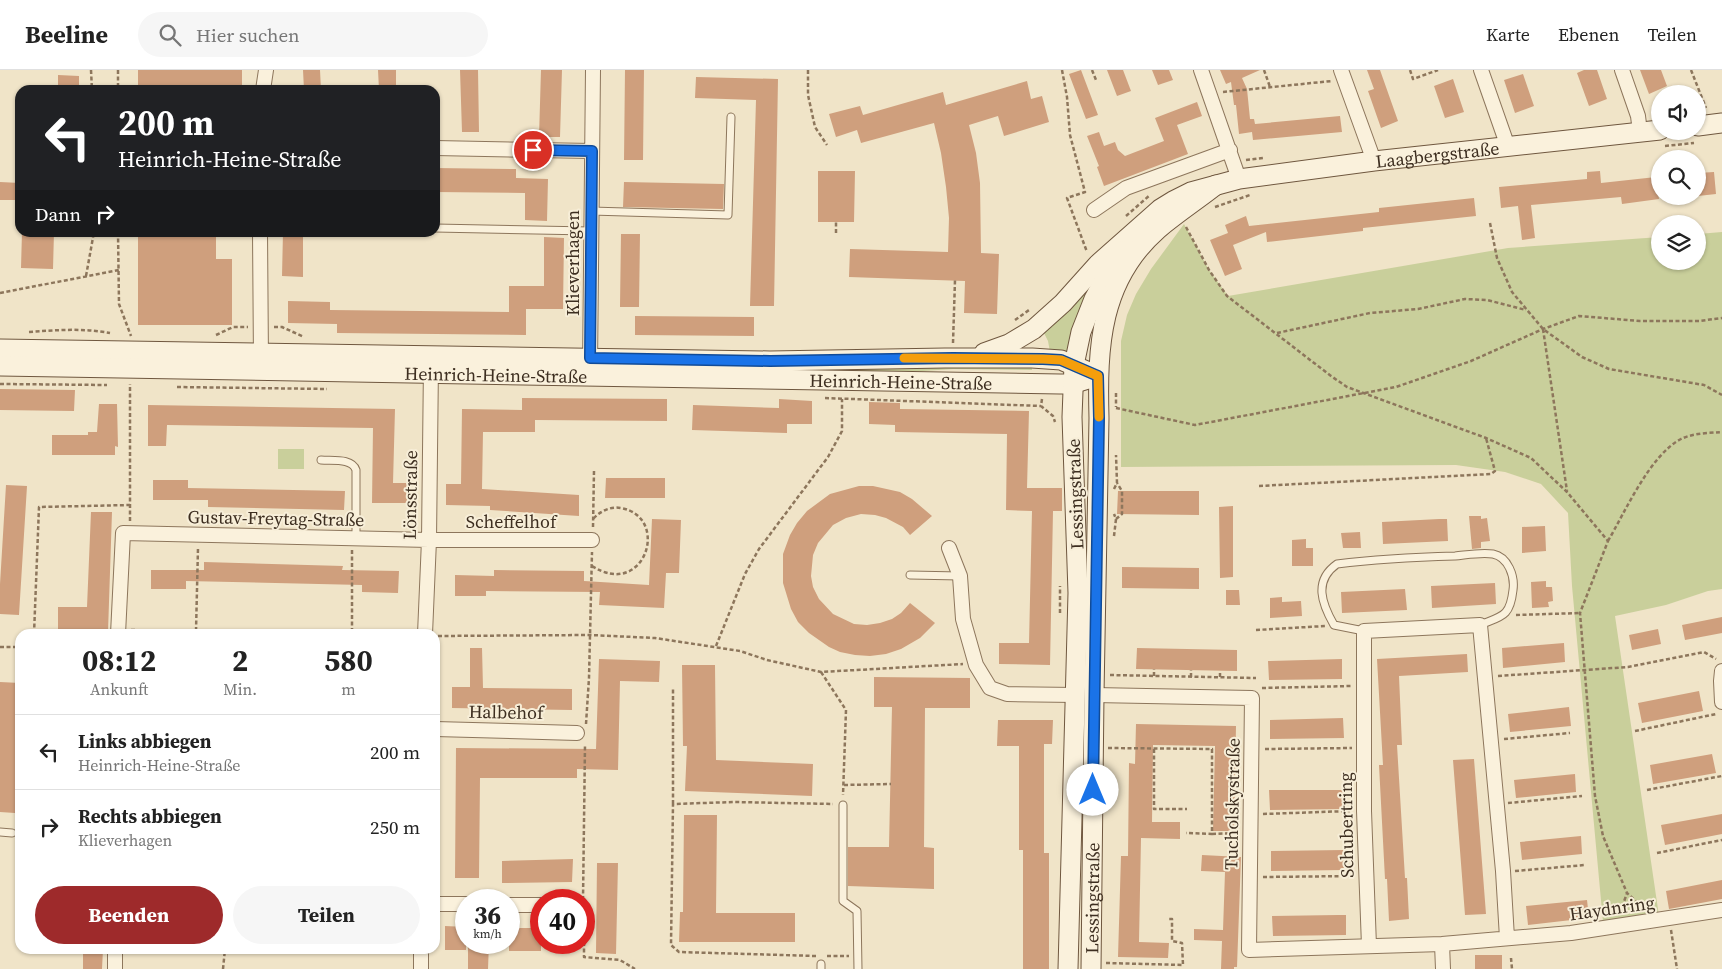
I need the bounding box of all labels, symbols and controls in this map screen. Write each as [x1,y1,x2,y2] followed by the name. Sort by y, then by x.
[138,12,488,57] search box
[25,18,108,51] text: Beeline
[156,21,184,49] icon: search
[196,22,300,48] text: Hier suchen
[1486,22,1530,47] text: Karte
[1558,22,1619,47] text: Ebenen
[1647,22,1697,47] text: Teilen
[1651,85,1706,270] map controls
[1651,85,1706,140] button: sound
[118,99,214,147] text: 200 m
[35,105,100,170] icon: left
[512,129,554,171] pin
[1374,135,1501,173] street label: Laagbergstraße
[519,136,547,164] icon: arrive
[118,144,341,174] text: Heinrich-Heine-Straße
[1651,150,1706,205] button: search
[91,200,119,228] icon: right
[35,201,81,227] text: Dann
[560,210,585,316] street label: Klieverhagen
[1651,215,1706,270] button: layers
[404,360,588,388] street label: Heinrich-Heine-Straße
[809,367,993,395] street label: Heinrich-Heine-Straße
[1061,438,1089,550] street label: Lessingstraße
[397,450,423,540] street label: Lönsstraße
[187,504,365,532] street label: Gustav-Freytag-Straße
[466,509,558,534] street label: Scheffelhof
[82,640,156,681] text: 08:12
[232,640,248,681] text: 2
[324,640,373,681] text: 580
[90,678,148,700] text: Ankunft
[223,678,257,700] text: Min.
[341,678,356,700] text: m
[468,699,545,725] street label: Halbehof
[78,728,211,754] text: Links abbiegen
[35,738,63,766] icon: left
[1218,738,1246,870] street label: Tucholskystraße
[370,739,420,765] text: 200 m
[78,754,241,776] text: Heinrich-Heine-Straße
[1066,763,1118,815] position arrow
[1333,772,1359,878] street label: Schubertring
[78,803,222,829] text: Rechts abbiegen
[35,813,63,841] icon: right
[370,814,420,840] text: 250 m
[78,829,172,851] text: Klieverhagen
[1079,842,1105,954] street label: Lessingstraße
[35,886,223,944] button: Beenden
[233,886,420,944] button: Teilen
[530,889,595,954] speed limit sign: 40
[1568,890,1656,926] street label: Haydnring
[474,898,501,932] text: 36
[473,926,502,942] text: km/h

